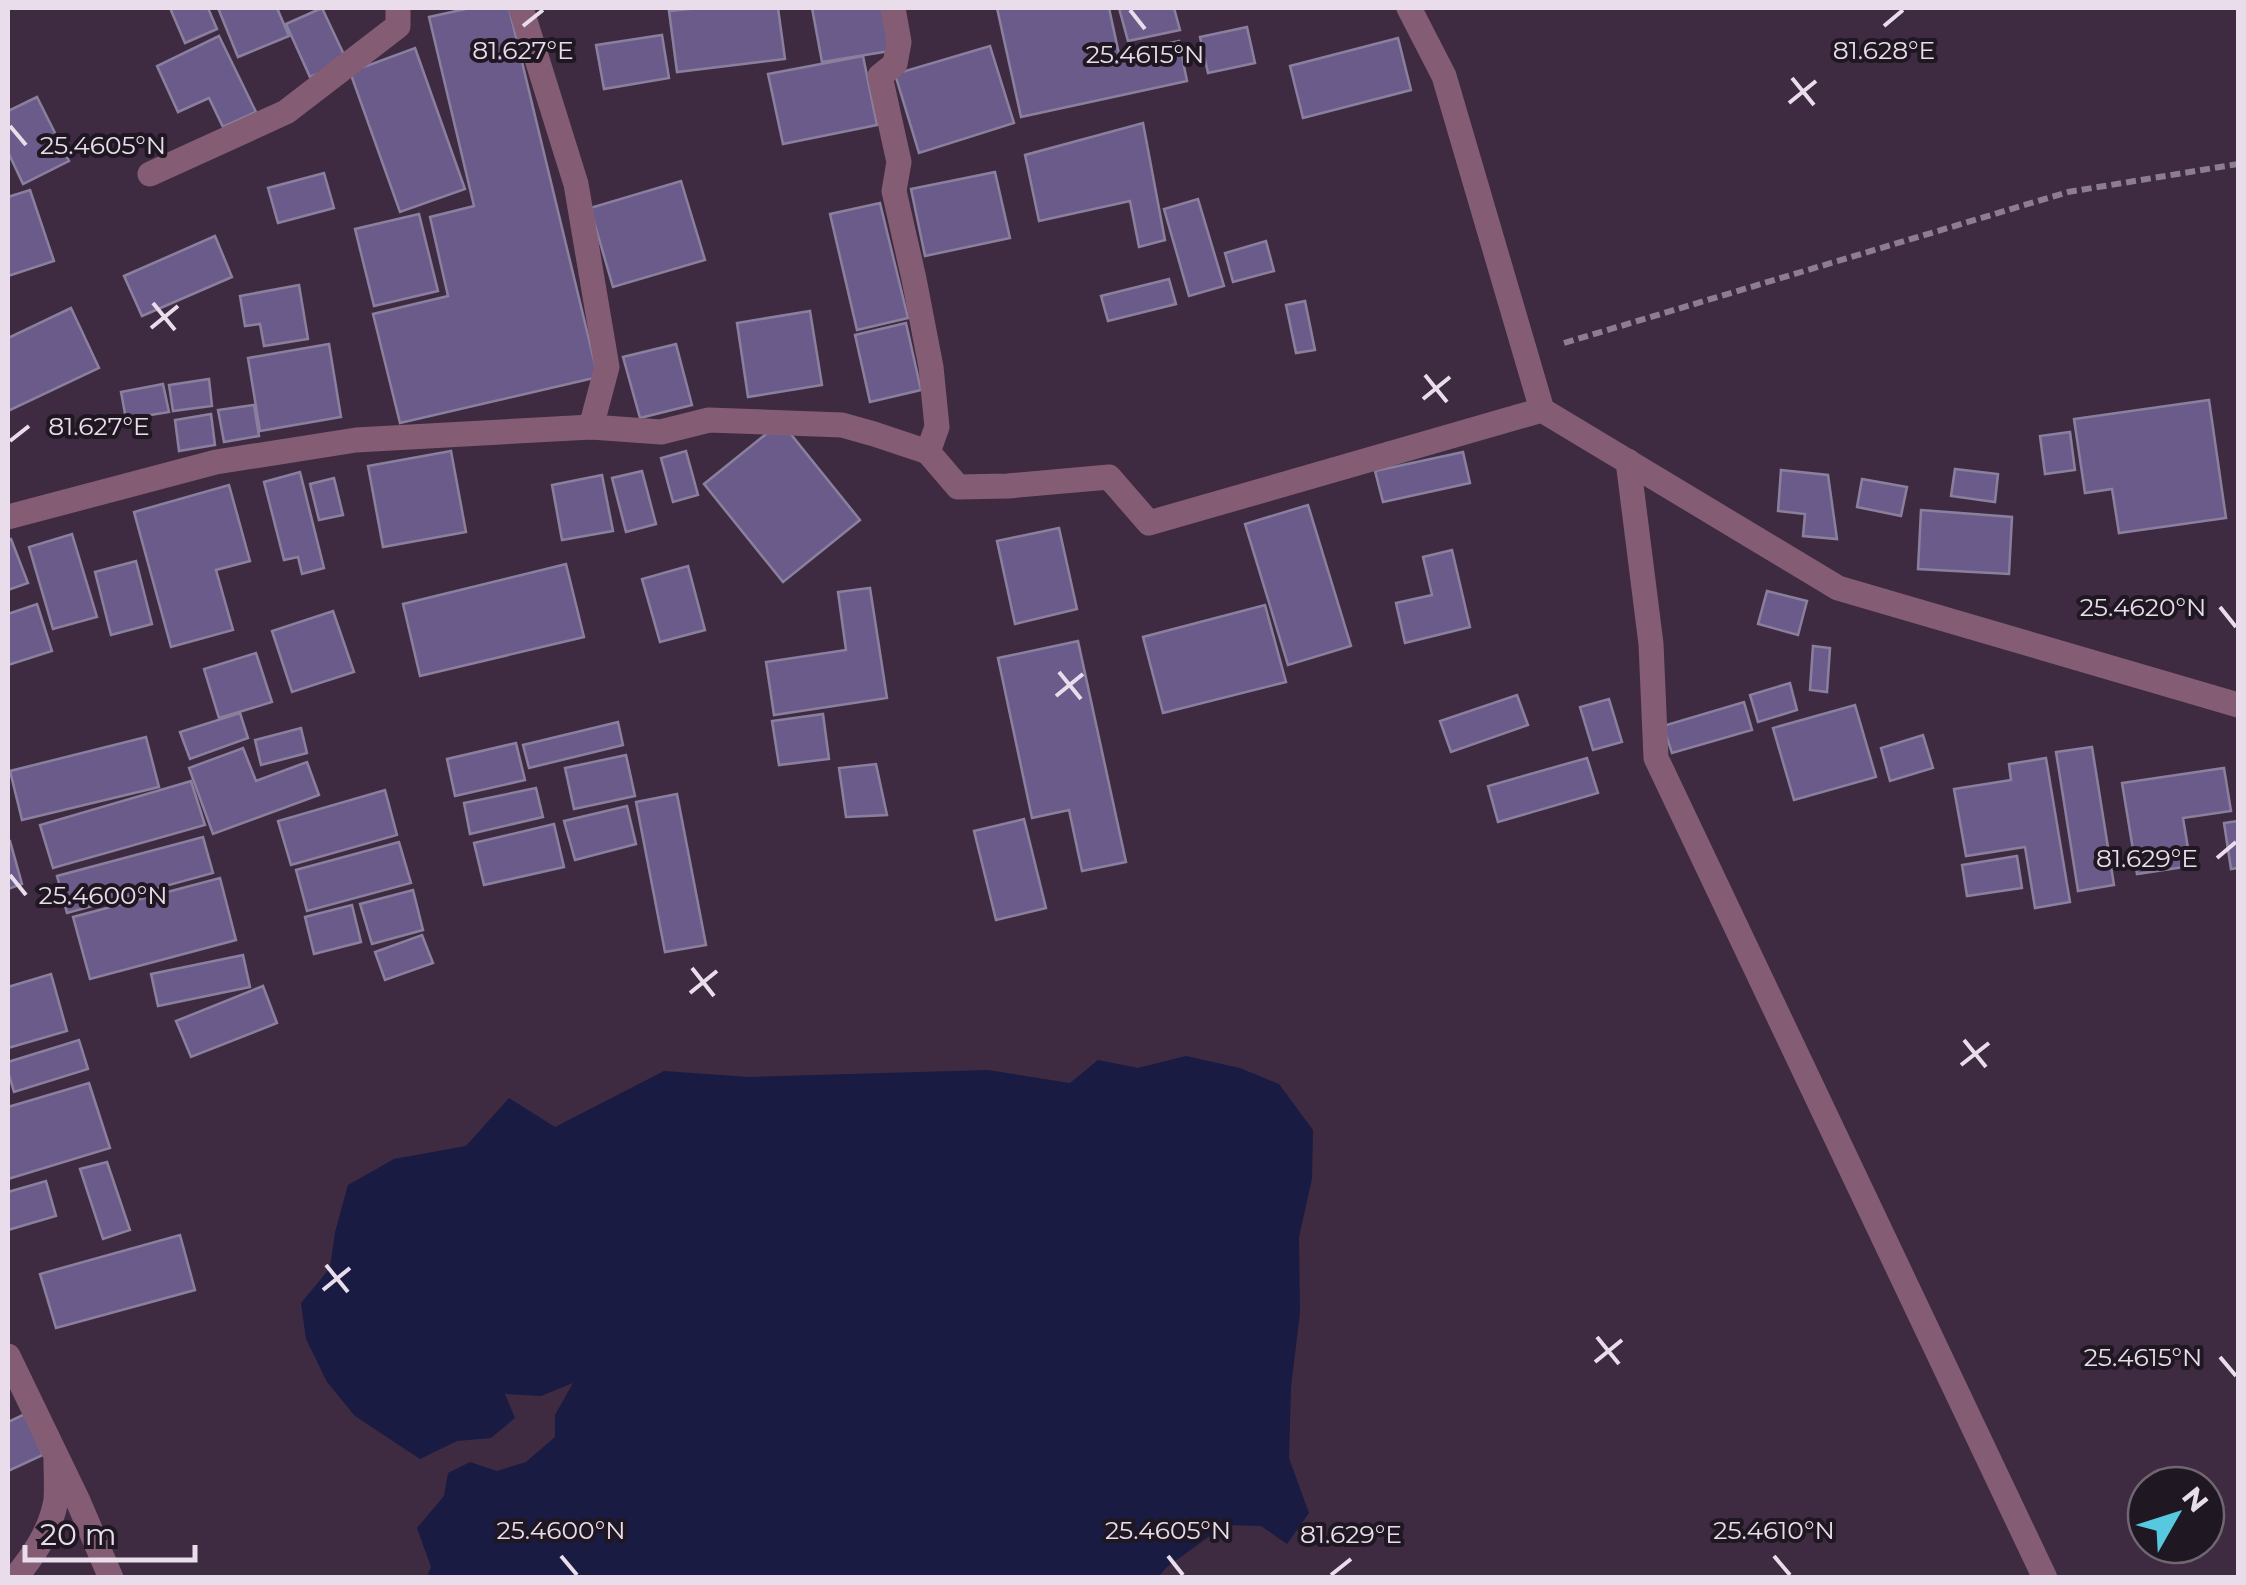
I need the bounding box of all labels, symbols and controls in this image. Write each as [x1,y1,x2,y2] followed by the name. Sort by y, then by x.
[472,35,574,65] text: 81.627°E
[1833,35,1935,65] text: 81.628°E
[1086,39,1204,69] text: 25.4615°N
[40,130,166,160] text: 25.4605°N
[48,411,150,441] text: 81.627°E
[2080,592,2206,622] text: 25.4620°N
[2096,843,2198,873] text: 81.629°E
[38,880,168,910] text: 25.4600°N
[2084,1342,2202,1372] text: 25.4615°N
[2126,1465,2226,1565] north arrow
[2175,1480,2216,1519] text: N
[25,1500,195,1562] scale bar
[496,1515,626,1545] text: 25.4600°N
[1105,1515,1231,1545] text: 25.4605°N
[1713,1515,1835,1545] text: 25.4610°N
[40,1516,117,1553] text: 20 m
[1300,1519,1402,1549] text: 81.629°E

